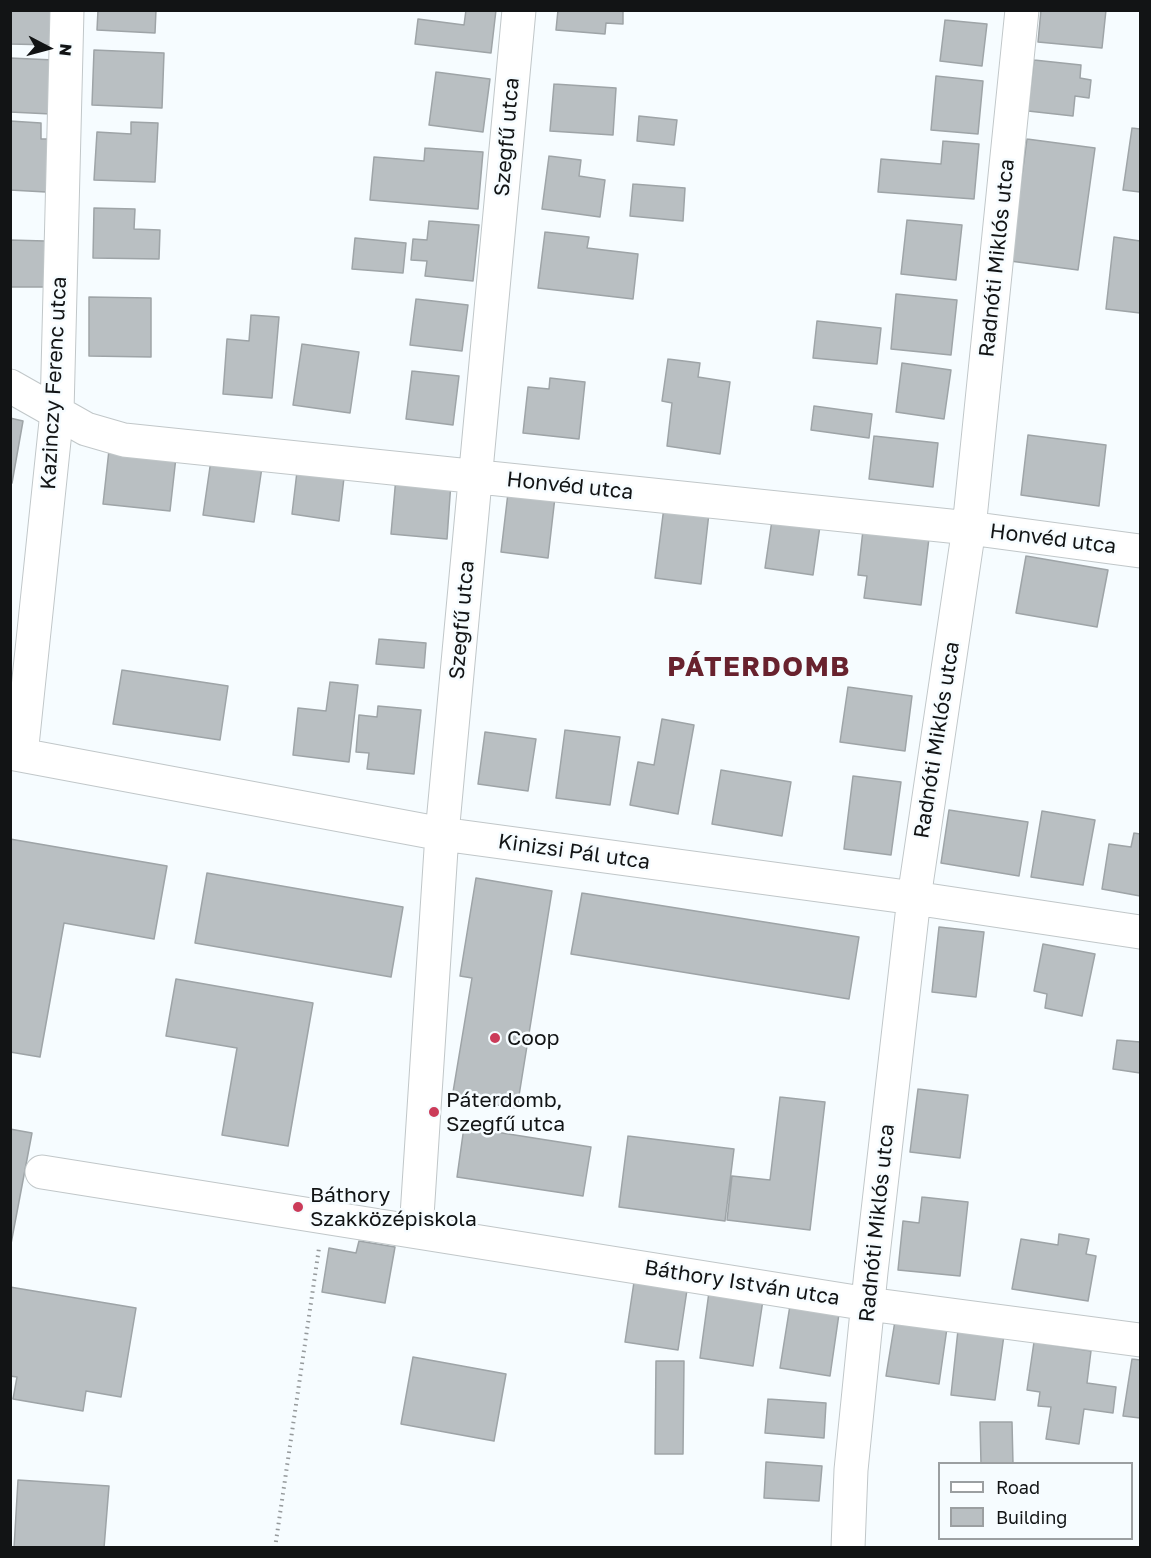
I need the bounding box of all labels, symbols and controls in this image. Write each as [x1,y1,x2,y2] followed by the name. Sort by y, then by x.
[18,18,78,78] north arrow
[55,43,76,57] text: N
[489,77,525,197] street label: Szegfű utca
[974,158,1020,358] street label: Radnóti Miklós utca
[36,276,72,490] street label: Kazinczy Ferenc utca
[505,467,635,505] street label: Honvéd utca
[988,519,1118,559] street label: Honvéd utca
[444,560,480,680] street label: Szegfű utca
[909,640,965,840] street label: Radnóti Miklós utca
[667,651,851,683] district label: PÁTERDOMB
[496,829,652,875] street label: Kinizsi Pál utca
[507,1025,559,1051] place label: Coop
[488,1031,502,1045] marker: Coop
[446,1087,565,1137] place label: Páterdomb, Szegfű utca
[427,1105,441,1119] marker: Páterdomb, Szegfű utca
[854,1123,900,1323] street label: Radnóti Miklós utca
[310,1182,477,1232] place label: Báthory Szakközépiskola
[291,1200,305,1214] marker: Báthory Szakközépiskola
[642,1255,842,1311] street label: Báthory István utca
[938,1462,1133,1540] legend
[996,1476,1040,1498] text: Road
[996,1506,1067,1528] text: Building

